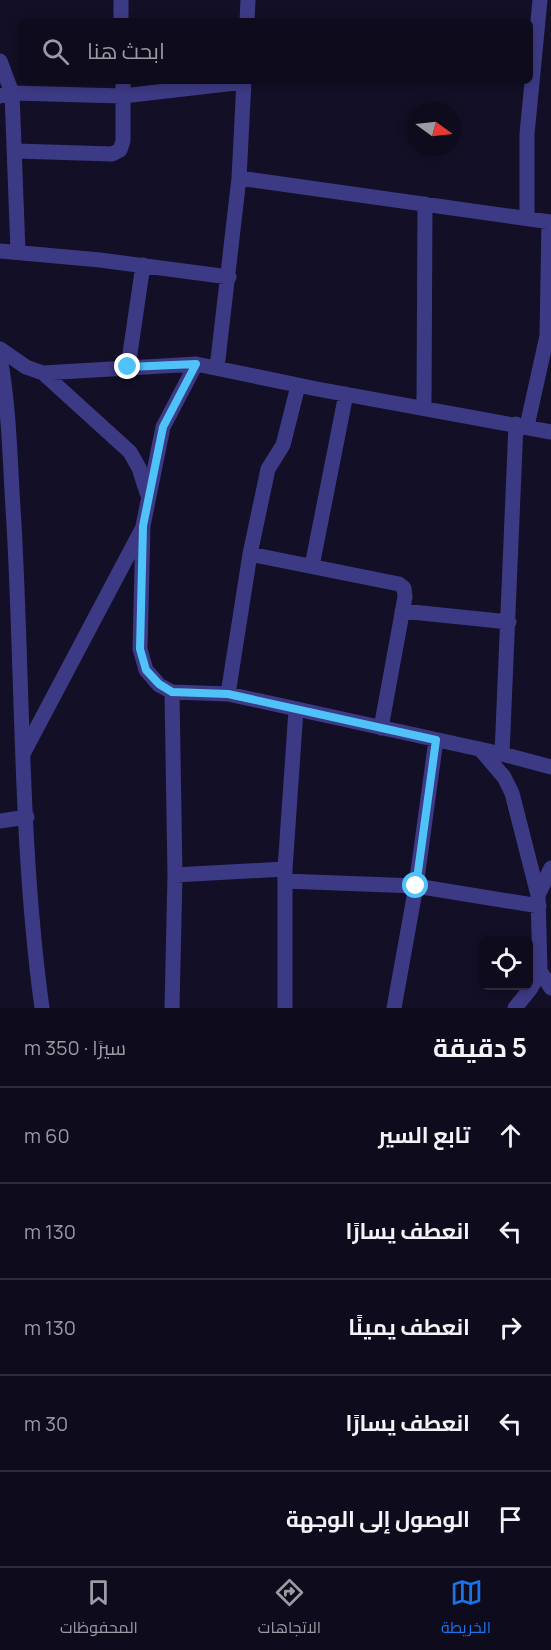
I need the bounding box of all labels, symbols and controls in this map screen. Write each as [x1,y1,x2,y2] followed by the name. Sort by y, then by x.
[18,18,533,84] search box
[39,35,72,68] icon: search
[87,36,165,66] text: ابحث هنا
[407,102,461,156] north arrow
[114,353,140,379] route end
[402,872,428,898] route start
[479,936,533,990] map controls
[479,936,533,990] button: locate
[433,1029,527,1065] text: 5 دقيقة
[24,1034,126,1061] text: سيرًا · 350 m
[494,1119,527,1152] icon: ahead
[378,1120,470,1150] text: تابع السير
[24,1122,70,1149] text: 60 m
[494,1215,527,1248] icon: left
[346,1216,470,1246] text: انعطف يسارًا
[24,1218,76,1245] text: 130 m
[494,1311,527,1344] icon: right
[348,1312,470,1342] text: انعطف يمينًا
[24,1314,76,1341] text: 130 m
[494,1407,527,1440] icon: left
[346,1408,470,1438] text: انعطف يسارًا
[24,1410,68,1437] text: 30 m
[494,1503,527,1536] icon: arrive
[286,1504,470,1534] text: الوصول إلى الوجهة
[60,1576,138,1642] tab: المحفوظات
[258,1576,321,1642] tab: الاتجاهات
[441,1576,491,1642] tab: الخريطة

